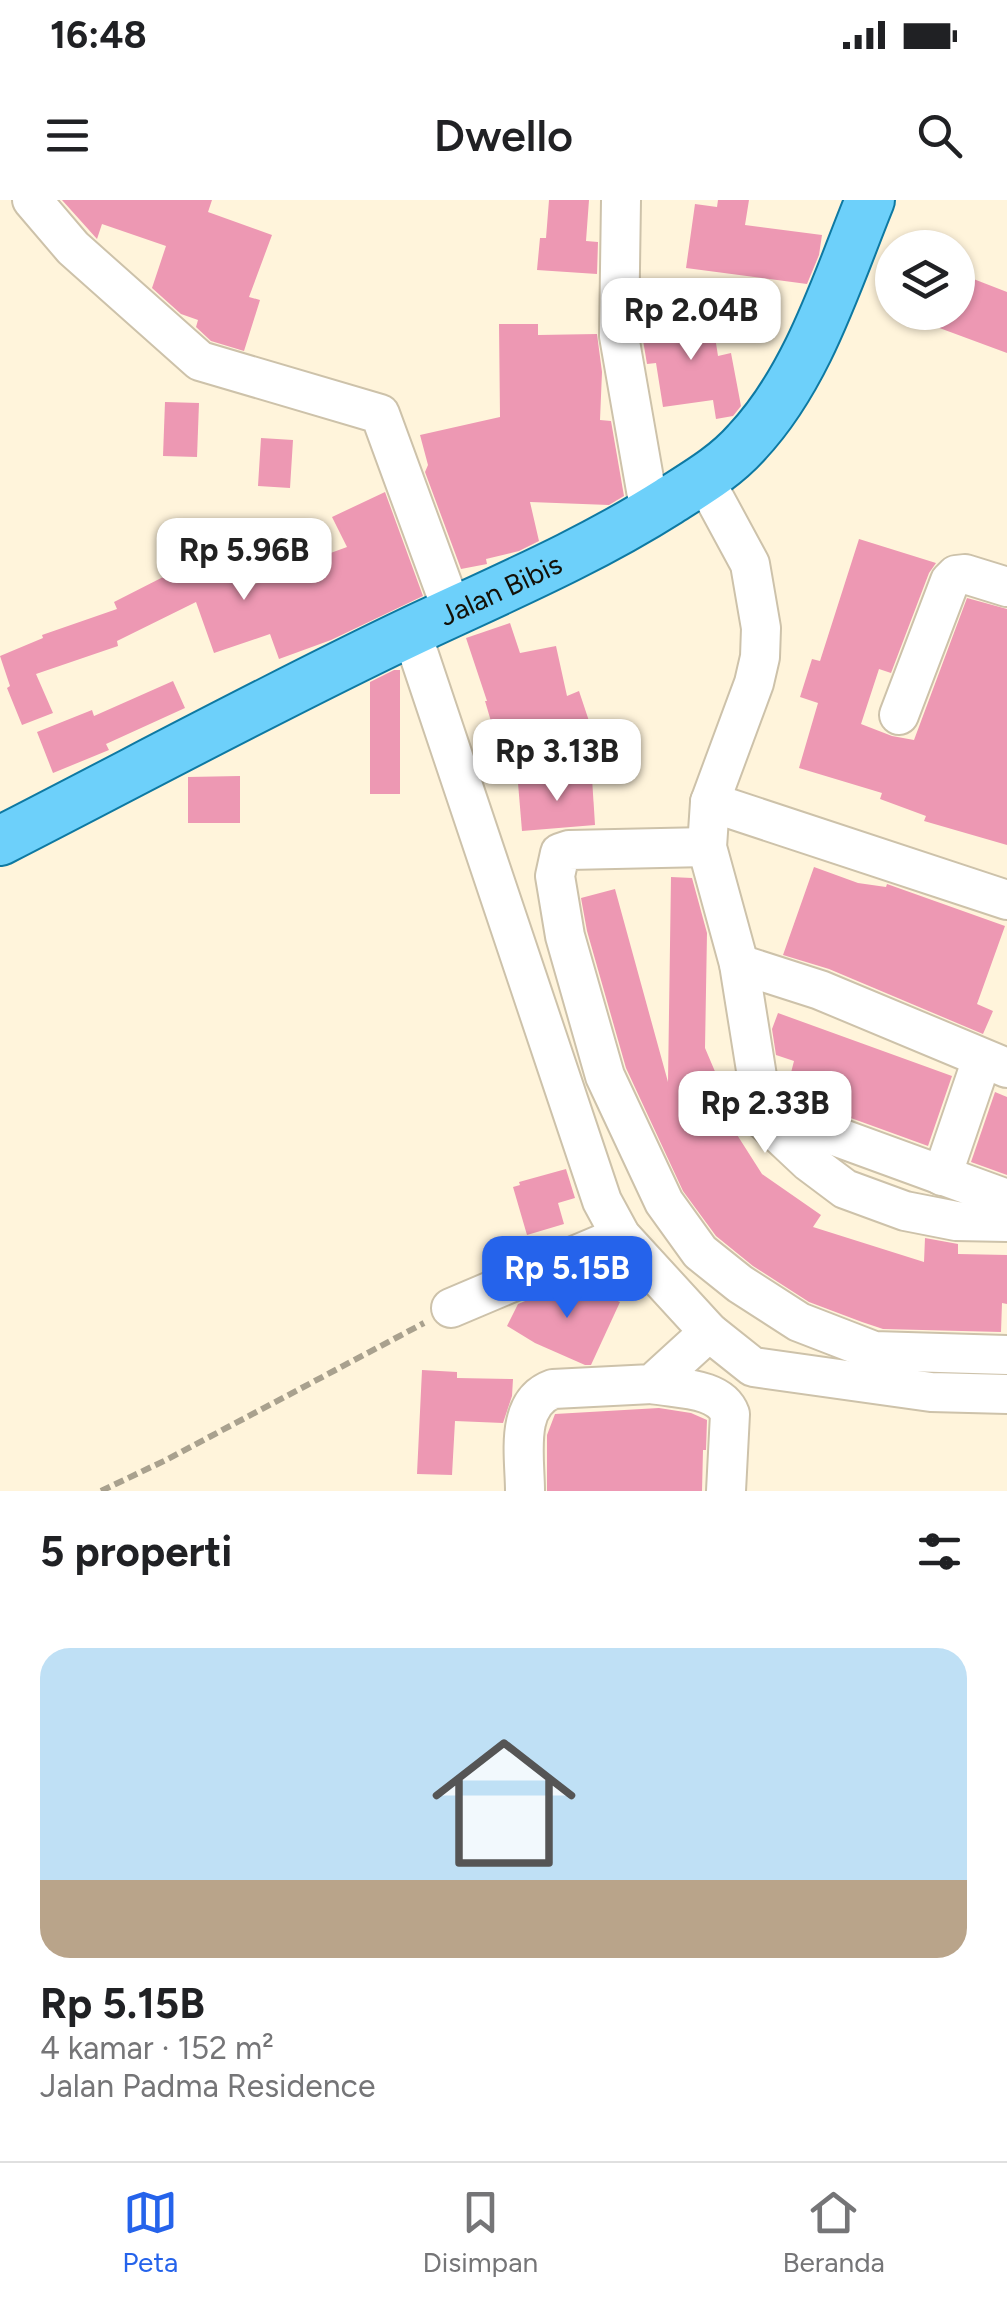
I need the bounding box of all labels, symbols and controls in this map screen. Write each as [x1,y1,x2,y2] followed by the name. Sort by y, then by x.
[50,12,147,58] text: 16:48
[40,108,95,163] icon: menu
[434,108,573,162] text: Dwello
[912,108,967,163] icon: search
[875,230,975,330] map controls
[875,230,975,330] button: layers
[588,278,794,363] pin: Rp 2.04B
[624,291,758,329] text: Rp 2.04B
[141,518,347,603] pin: Rp 5.96B
[179,531,309,569] text: Rp 5.96B
[434,546,567,633] street label: Jalan Bibis
[454,719,660,804] pin: Rp 3.13B
[495,732,619,770] text: Rp 3.13B
[662,1071,868,1156] pin: Rp 2.33B
[700,1084,830,1122] text: Rp 2.33B
[464,1236,670,1321] pin: Rp 5.15B
[504,1249,630,1287] text: Rp 5.15B
[912,1524,967,1579] icon: filters
[40,1526,232,1577] text: 5 properti
[414,1713,594,1893] icon: home
[40,1978,205,2029] text: Rp 5.15B
[40,2029,274,2067] text: 4 kamar · 152 m²
[40,2067,375,2105] text: Jalan Padma Residence
[122,2185,178,2279] tab: Peta
[422,2185,538,2279] tab: Disimpan
[782,2185,885,2279] tab: Beranda

